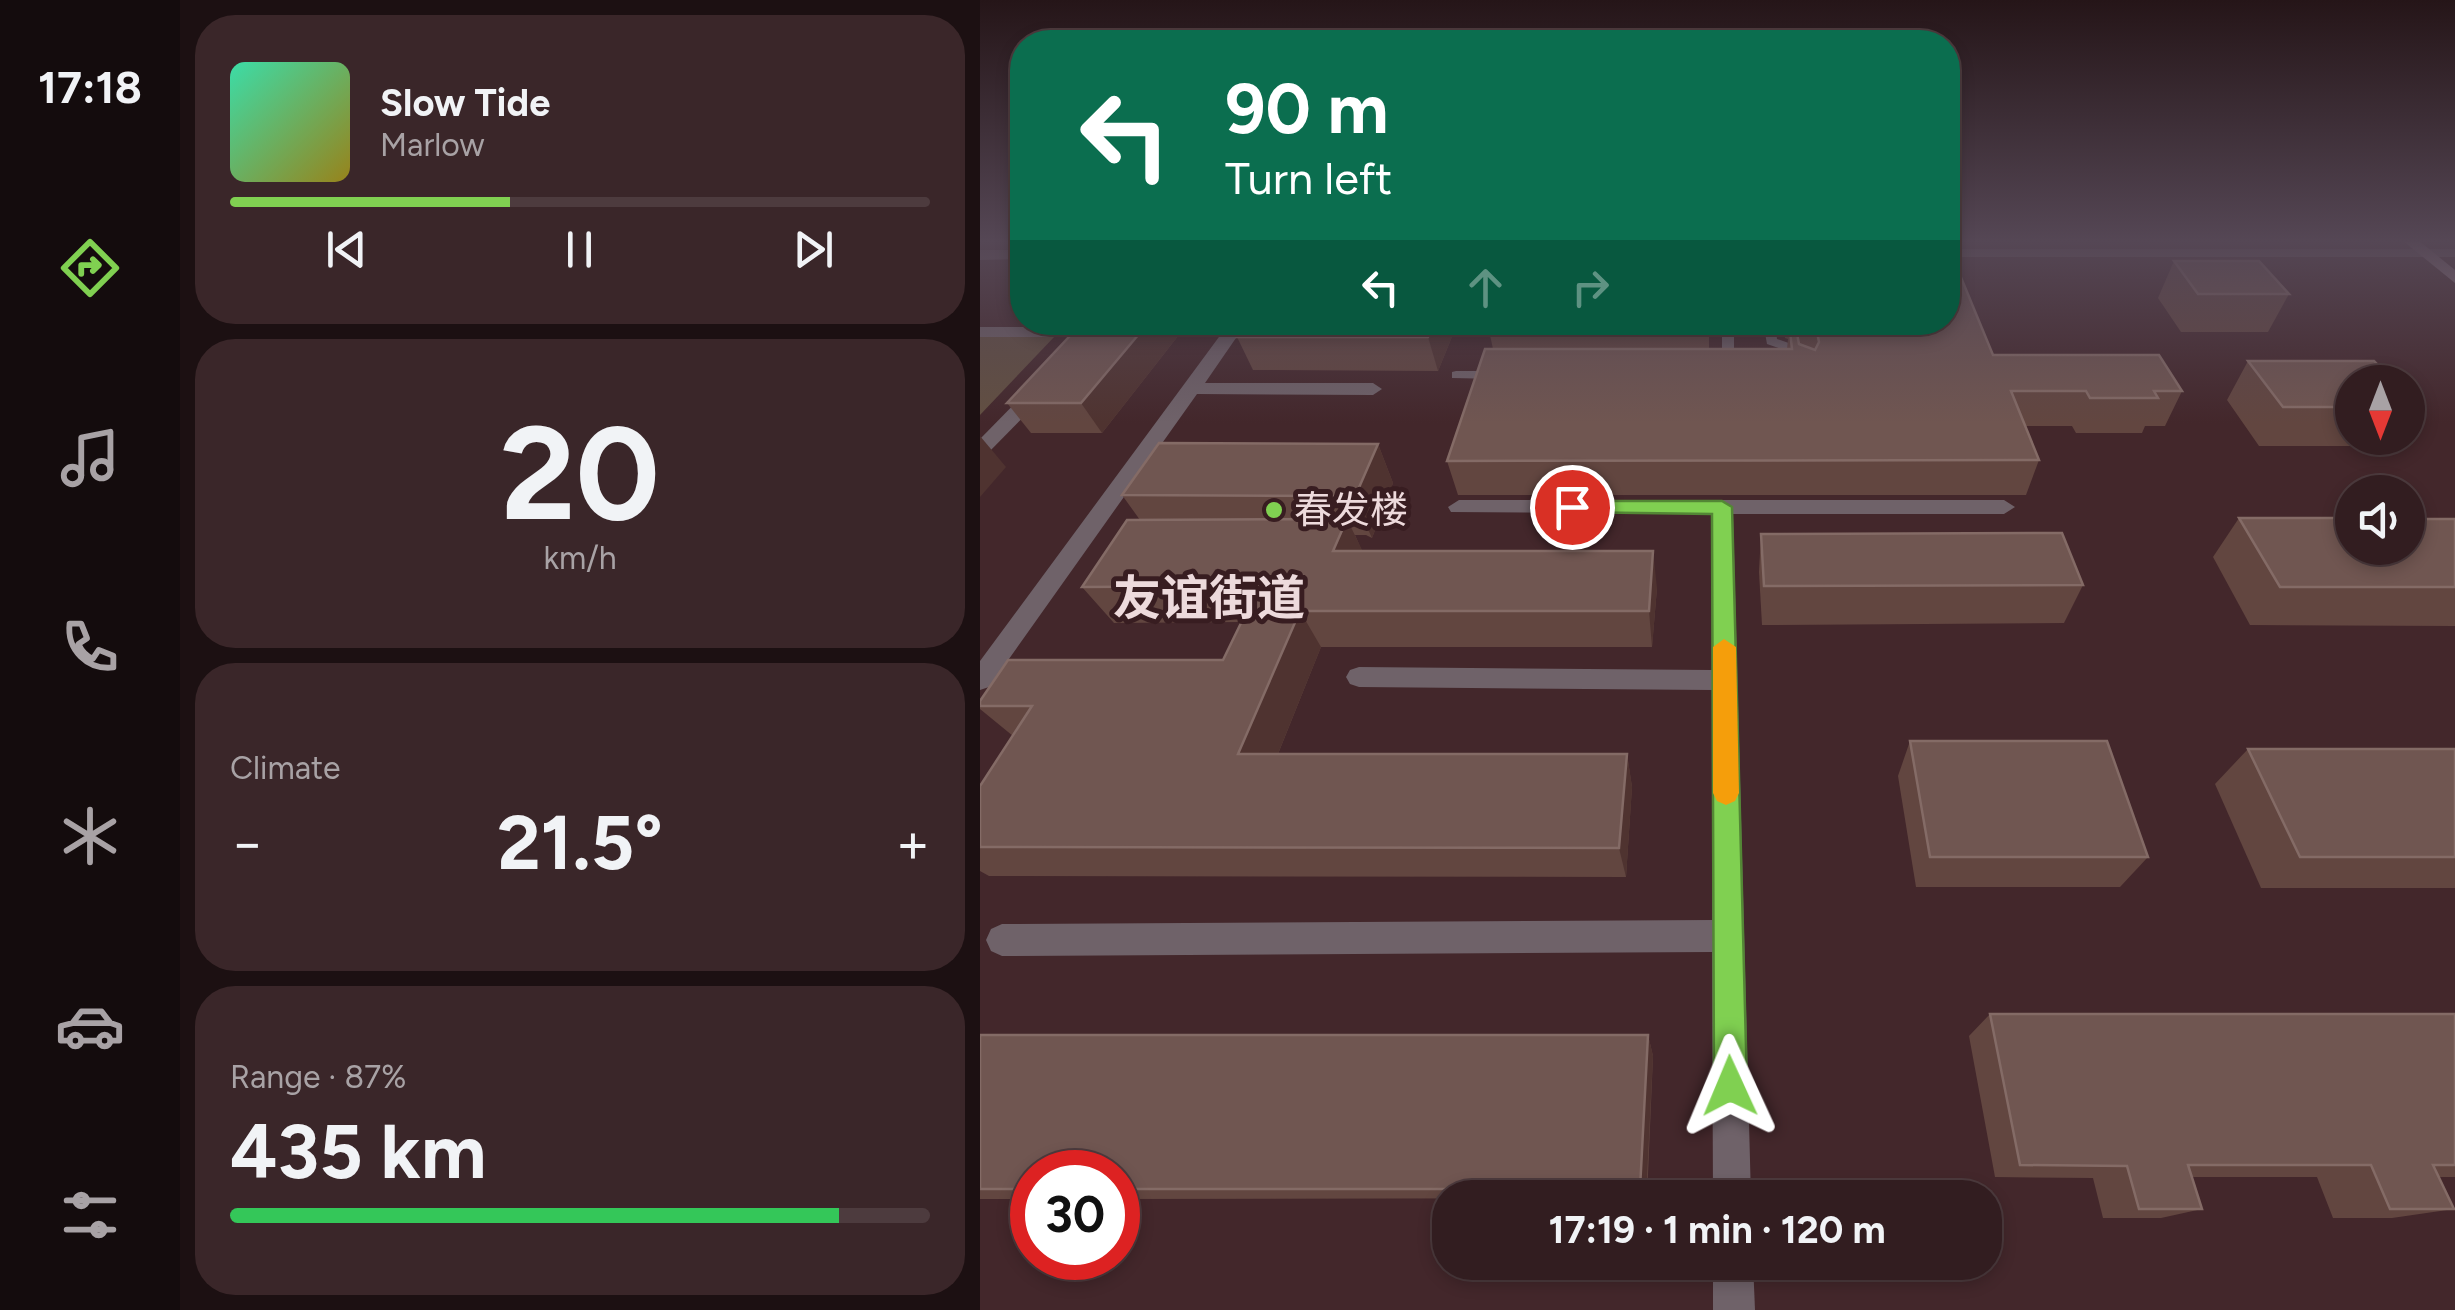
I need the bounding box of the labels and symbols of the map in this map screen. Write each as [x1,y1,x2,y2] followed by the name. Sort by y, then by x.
[2335,365,2425,455] north arrow
[1530,465,1615,550] pin
[1294,487,1408,533] place label: 春发楼
[1263,499,1285,521] marker: 春发楼
[1113,569,1305,627] district label: 友谊街道
[1678,1034,1782,1138] position arrow
[1010,1150,1140,1280] speed limit sign: 30

